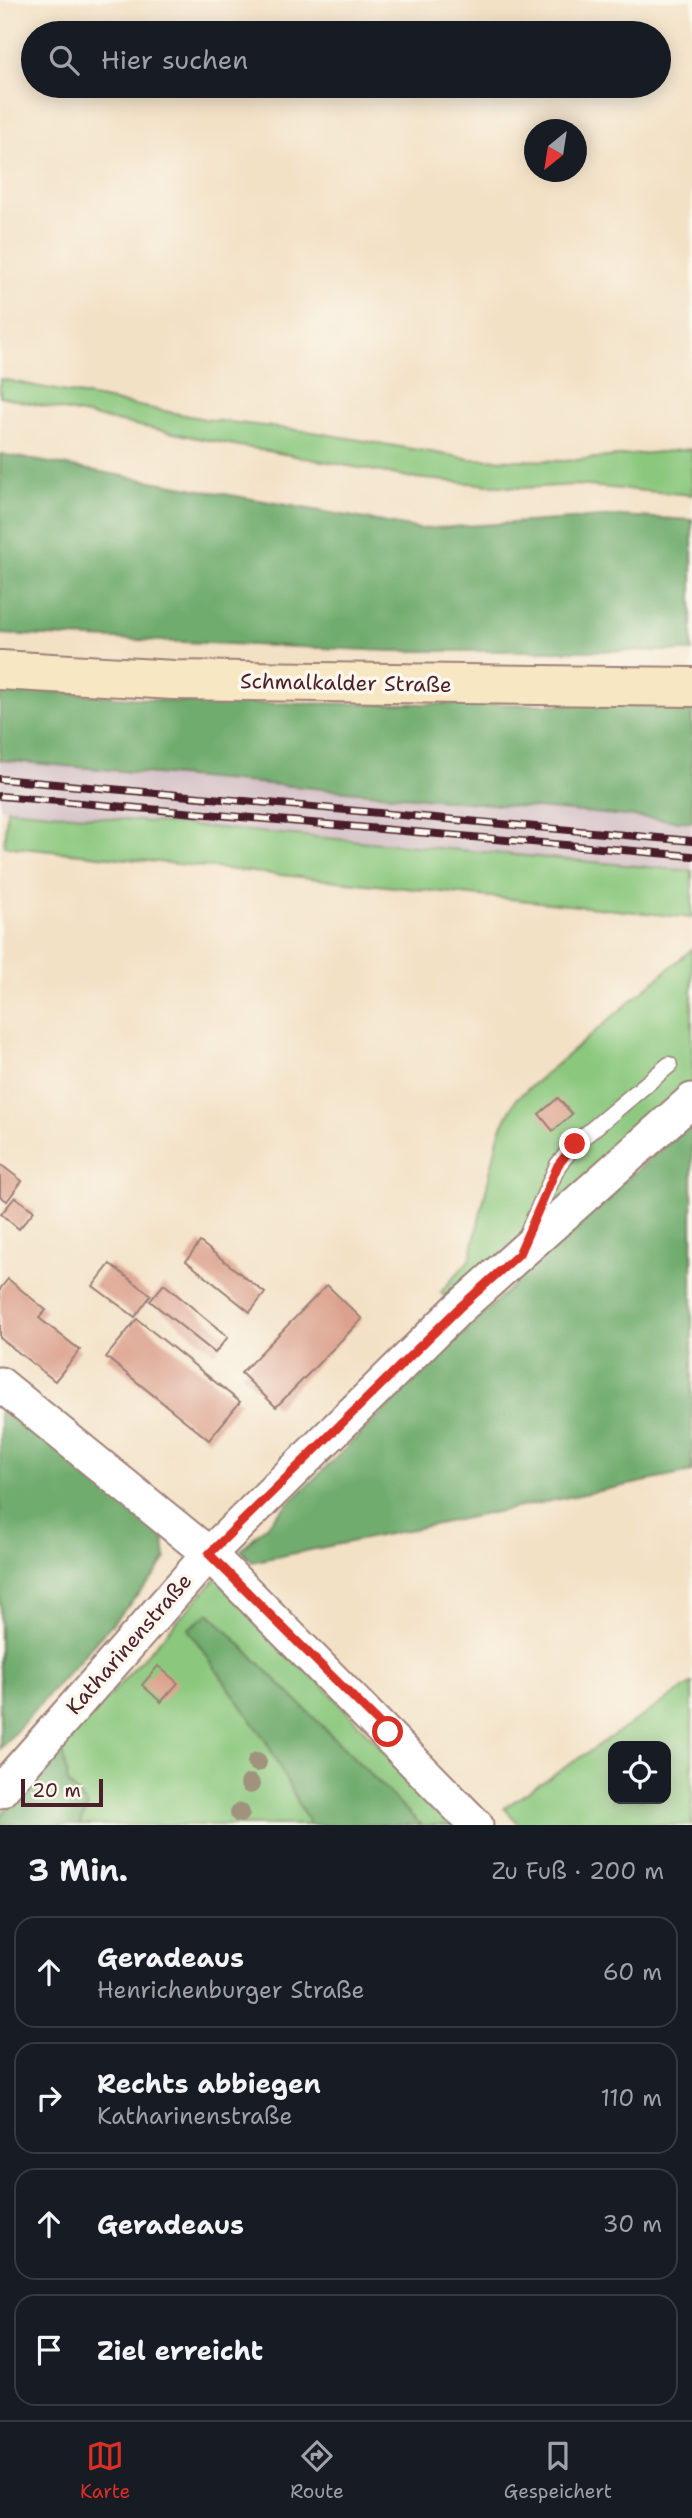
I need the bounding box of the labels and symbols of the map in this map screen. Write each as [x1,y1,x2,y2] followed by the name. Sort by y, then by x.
[524,119,587,182] north arrow
[240,667,452,699] street label: Schmalkalder Straße
[559,1128,590,1159] route end
[60,1567,198,1721] street label: Katharinenstraße
[372,1716,403,1747] route start
[21,1776,103,1808] scale bar

